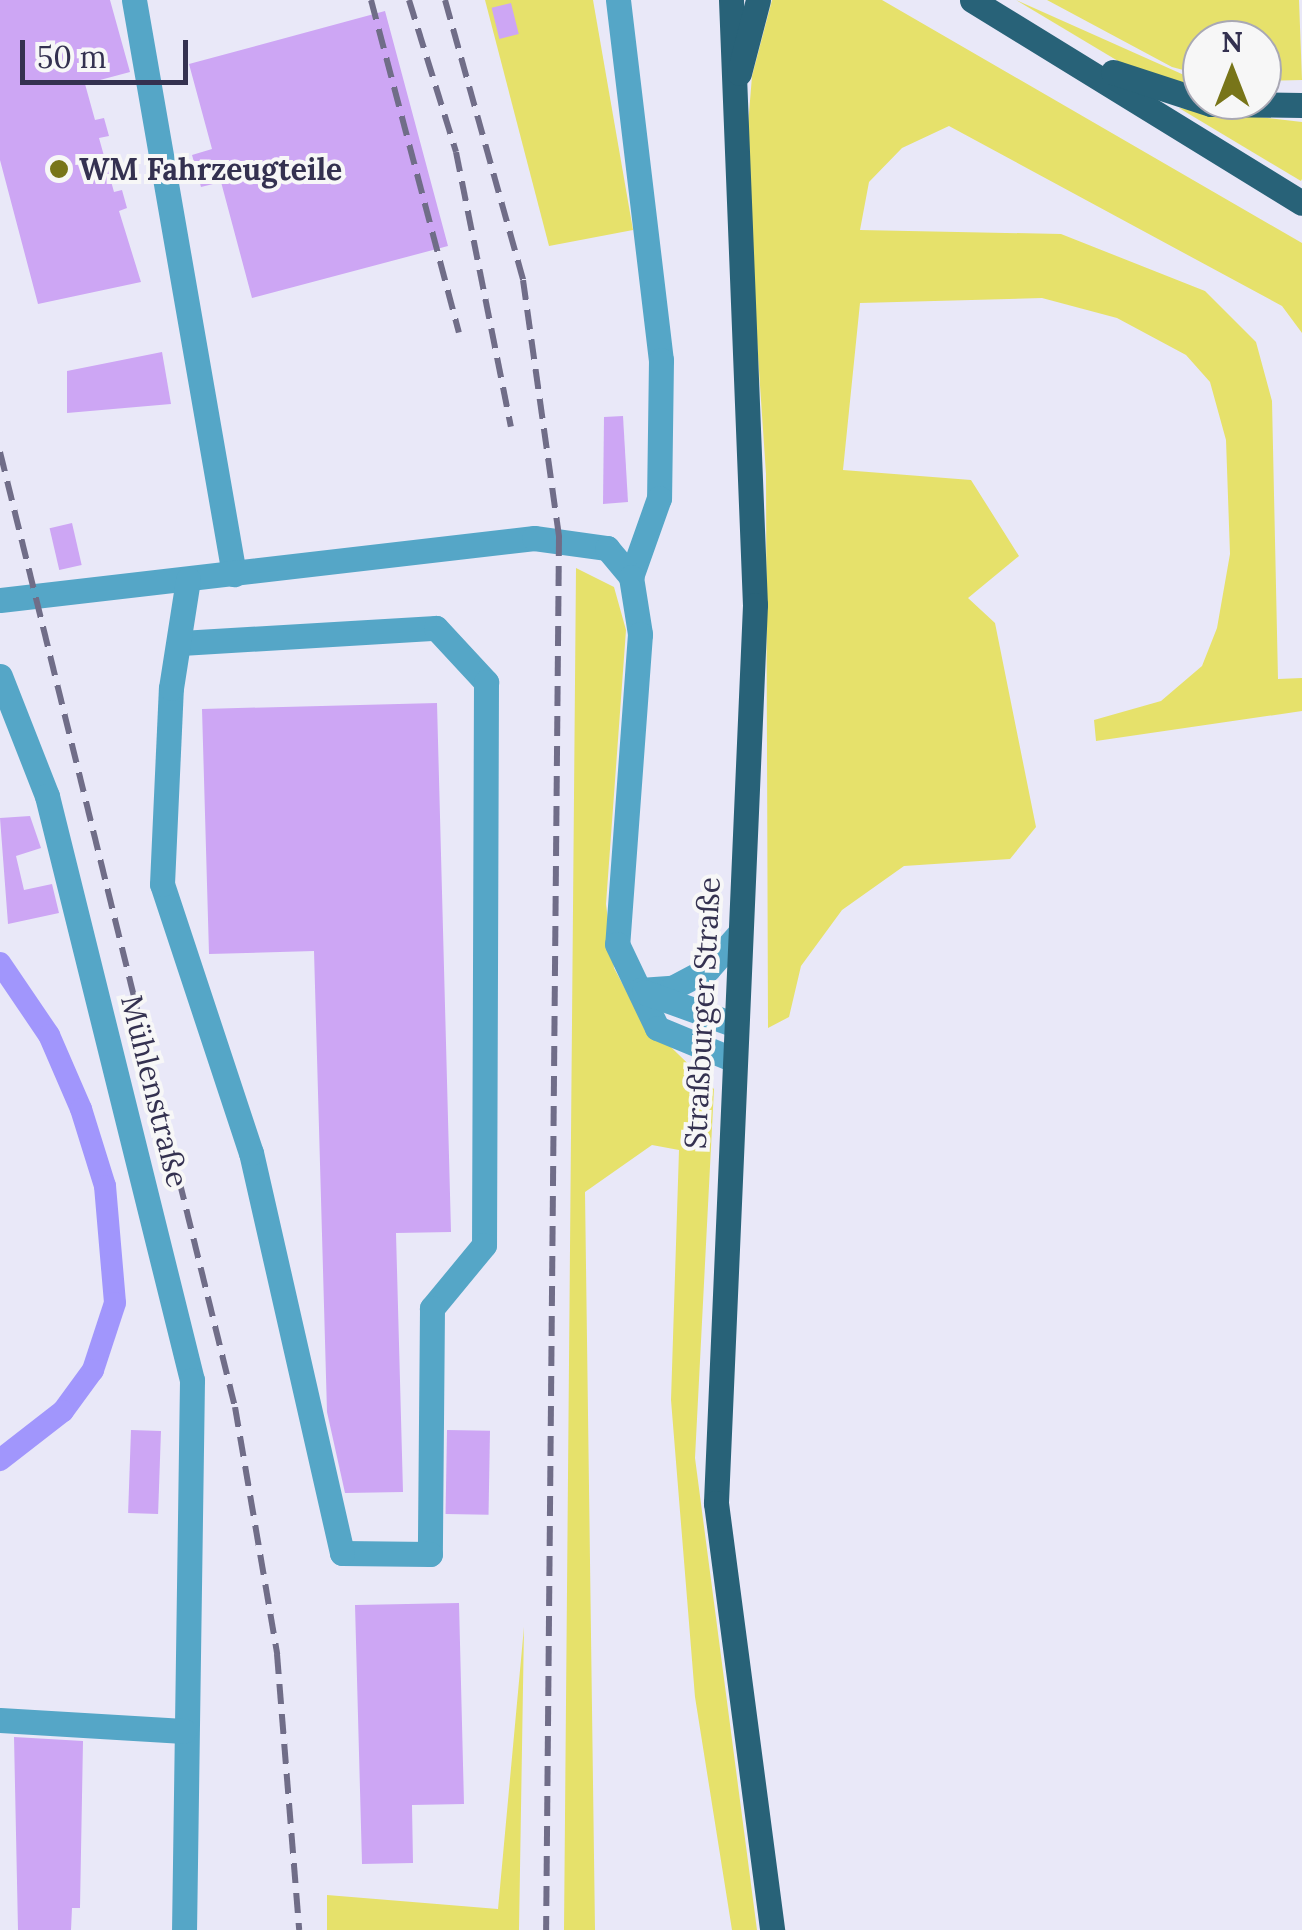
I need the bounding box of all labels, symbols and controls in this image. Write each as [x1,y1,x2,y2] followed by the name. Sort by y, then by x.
[25,20,192,82] scale bar
[1182,20,1282,120] north arrow
[1221,24,1243,60] text: N
[37,38,107,76] text: 50 m
[79,151,342,187] place label: WM Fahrzeugteile
[48,158,70,180] marker: WM Fahrzeugteile
[677,876,727,1150] street label: Straßburger Straße
[114,991,196,1191] street label: Mühlenstraße

